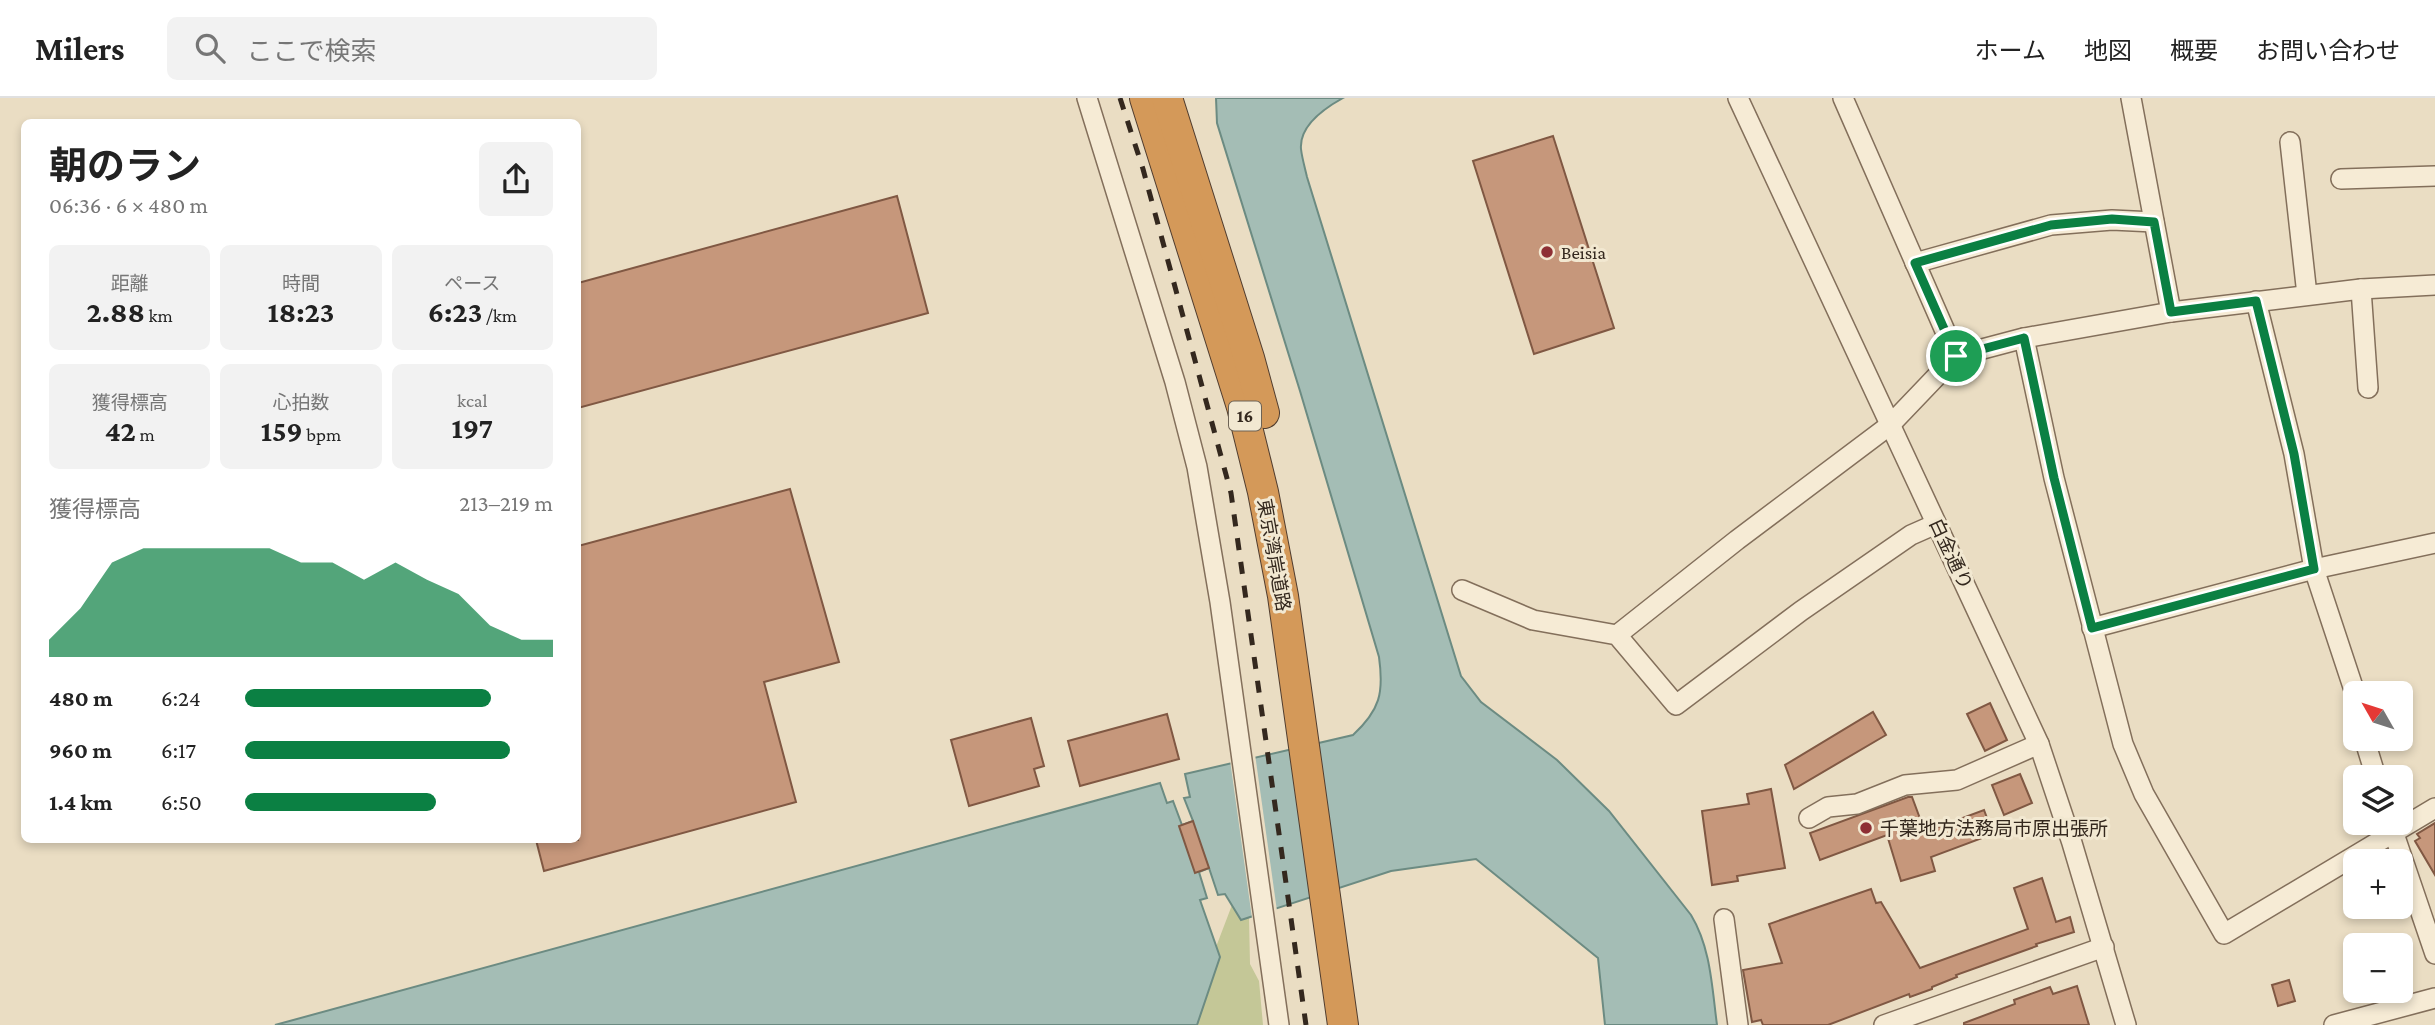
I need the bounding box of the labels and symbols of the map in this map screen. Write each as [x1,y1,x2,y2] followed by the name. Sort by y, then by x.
[1561,242,1606,263] place label: Beisia
[1539,244,1555,260] marker: Beisia
[1926,326,1986,386] pin
[1229,402,1261,430] road number: 16
[1254,497,1294,613] street label: 東京湾岸道路
[1925,515,1977,593] street label: 白金通り
[2343,681,2413,751] north arrow
[1880,818,2108,839] place label: 千葉地方法務局市原出張所
[1858,820,1874,836] marker: 千葉地方法務局市原出張所

